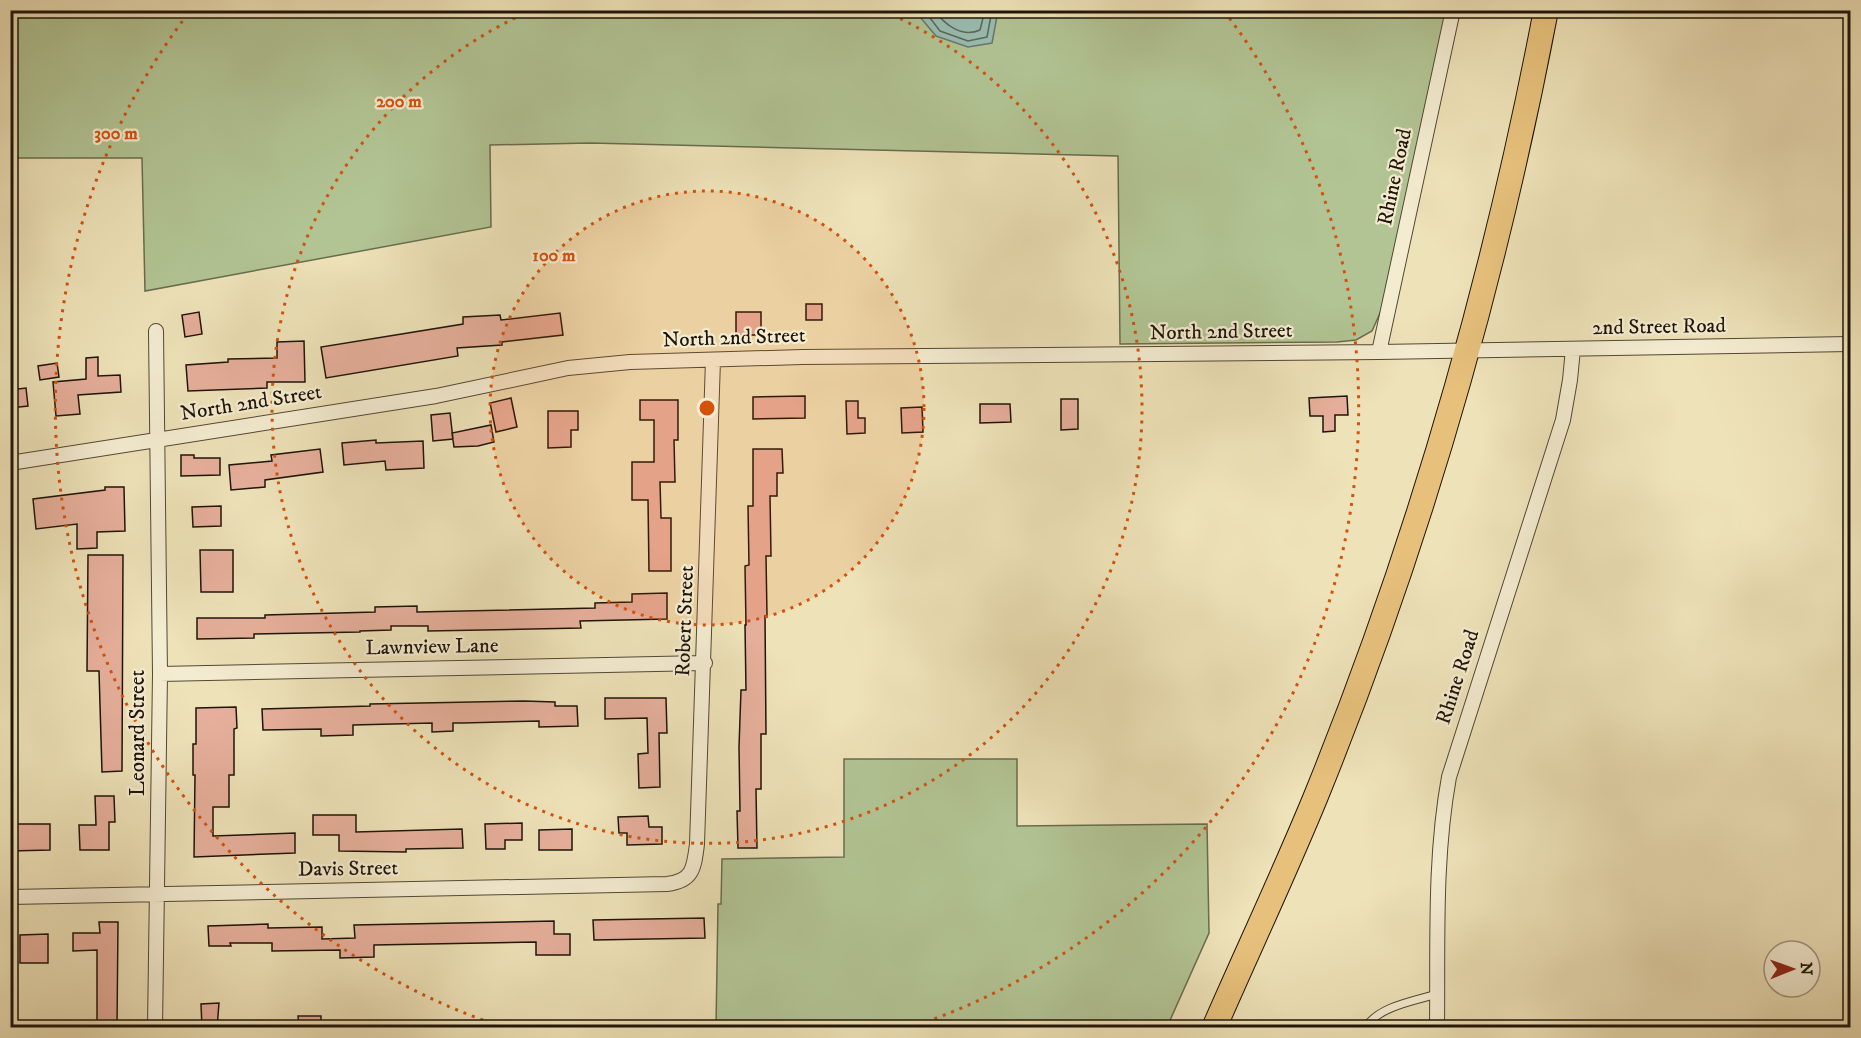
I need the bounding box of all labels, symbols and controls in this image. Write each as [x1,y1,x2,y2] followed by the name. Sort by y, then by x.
[376,91,422,113] text: 200 m
[94,123,138,145] text: 300 m
[1372,126,1418,228] street label: Rhine Road
[532,245,576,267] text: 100 m
[1592,313,1727,341] street label: 2nd Street Road
[1149,318,1293,346] street label: North 2nd Street
[662,323,806,353] street label: North 2nd Street
[178,379,324,427] street label: North 2nd Street
[697,398,717,418] centre of rings
[670,565,700,677] street label: Robert Street
[1430,626,1486,728] street label: Rhine Road
[365,633,499,661] street label: Lawnview Lane
[125,670,151,796] street label: Leonard Street
[298,855,399,883] street label: Davis Street
[1762,939,1822,999] north arrow
[1796,962,1816,975] text: N

